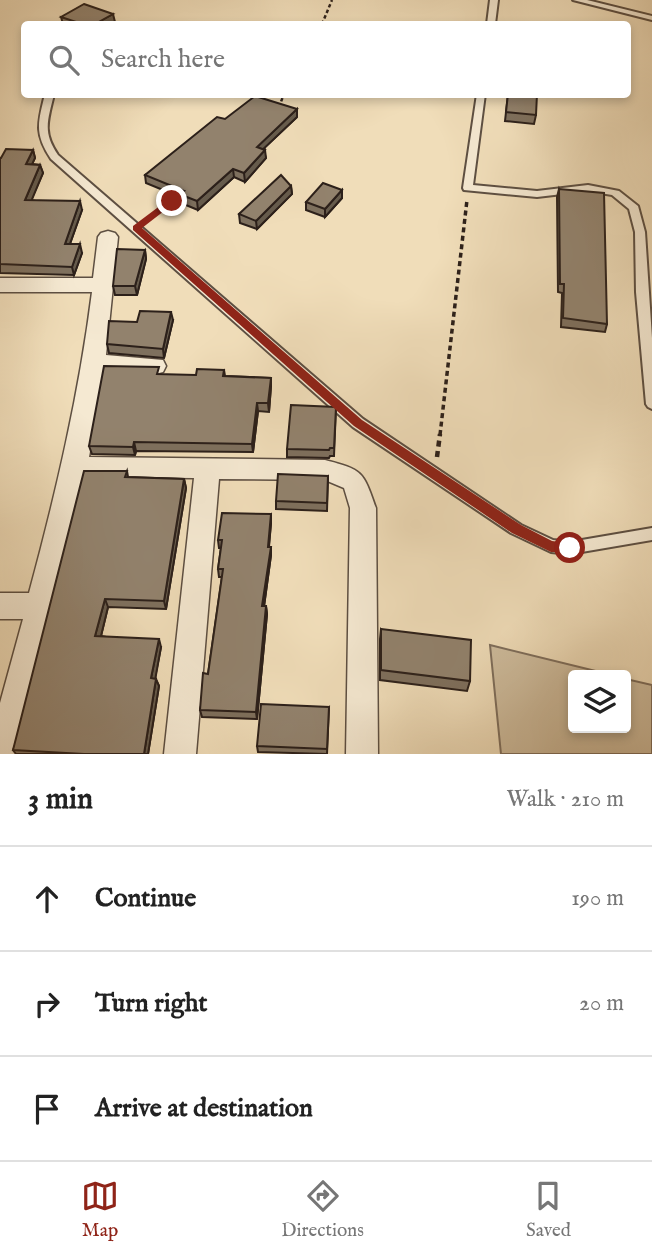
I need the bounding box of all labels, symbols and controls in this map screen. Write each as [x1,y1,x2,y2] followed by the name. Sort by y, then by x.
[21,21,631,98] search box
[45,41,83,79] icon: search
[101,43,225,76] text: Search here
[156,185,187,216] route end
[554,532,585,563] route start
[568,670,631,733] map controls
[568,670,631,733] button: layers
[28,781,93,819] text: 3 min
[507,785,624,814] text: Walk · 210 m
[28,880,66,918] icon: ahead
[95,882,196,915] text: Continue
[571,884,624,913] text: 190 m
[28,985,66,1023] icon: right
[95,987,208,1020] text: Turn right
[579,989,624,1018] text: 20 m
[28,1090,66,1128] icon: arrive
[95,1092,313,1125] text: Arrive at destination
[81,1177,119,1243] tab: Map
[281,1177,364,1243] tab: Directions
[526,1177,571,1243] tab: Saved

